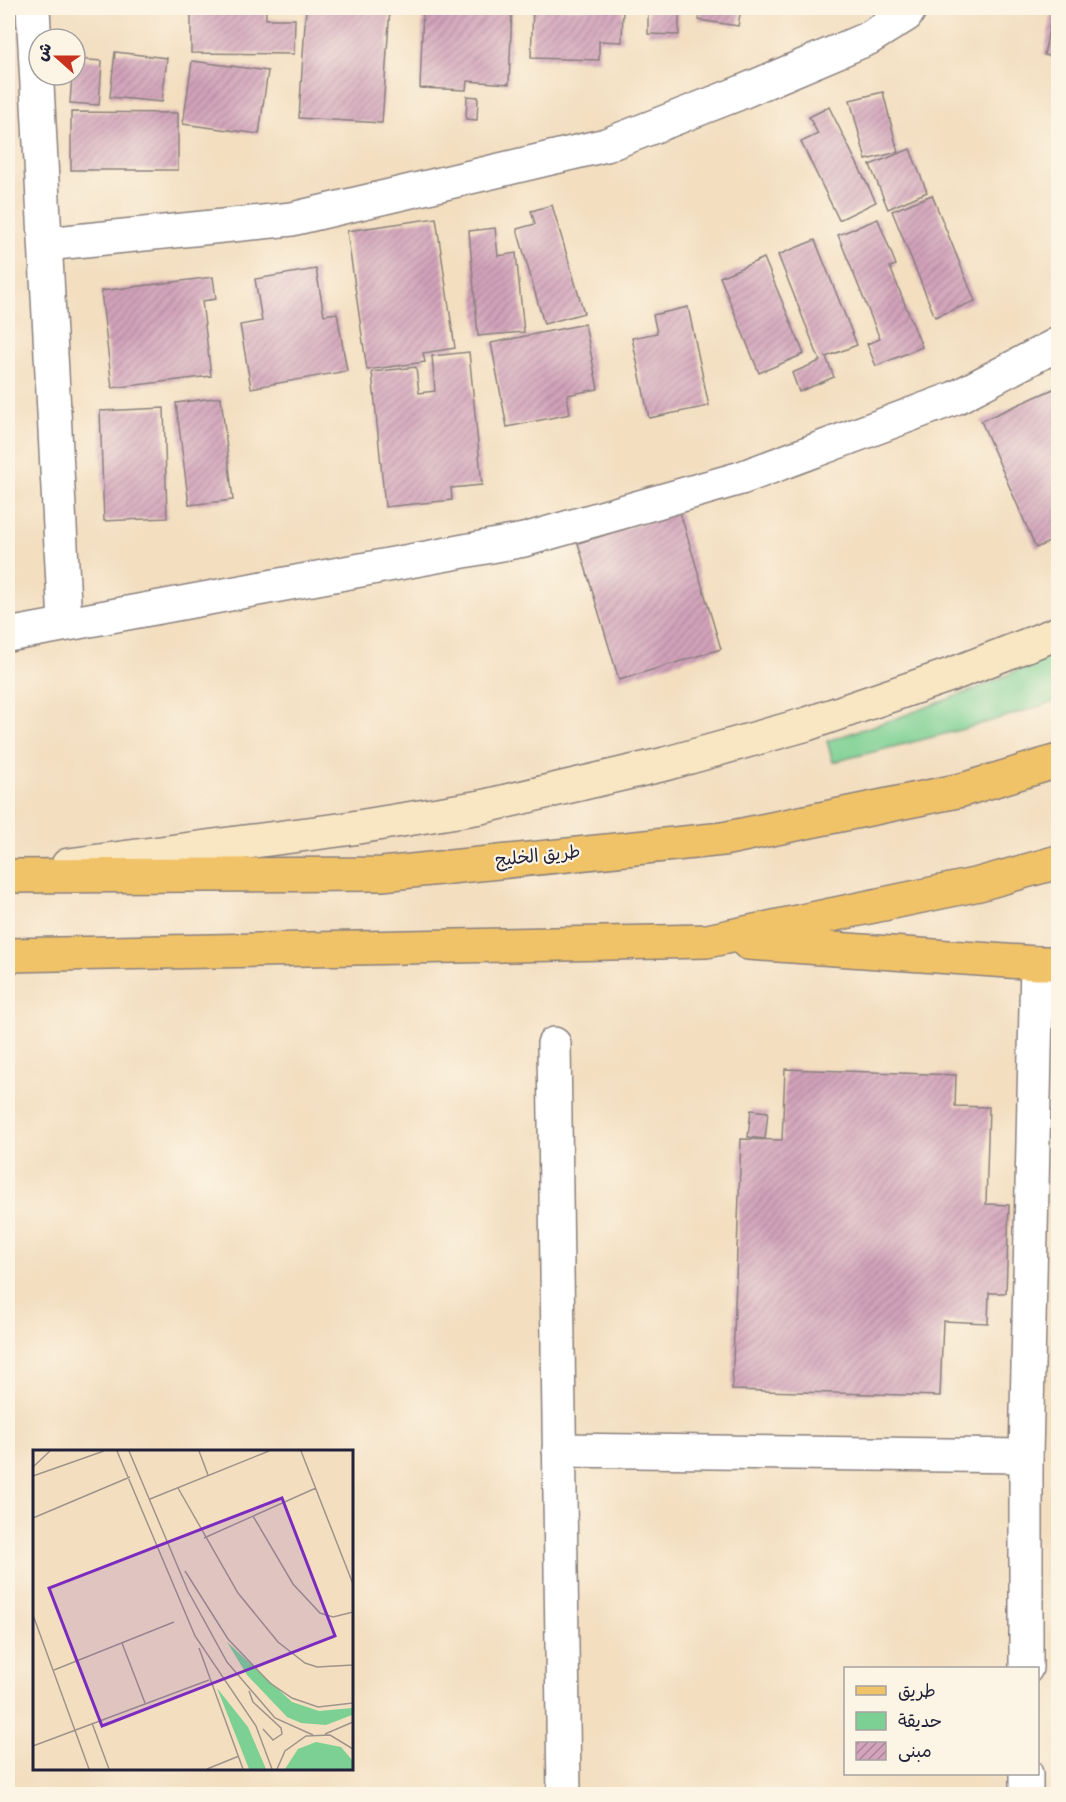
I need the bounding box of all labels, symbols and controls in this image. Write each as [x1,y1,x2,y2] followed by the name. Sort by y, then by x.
[27,27,87,87] north arrow
[34,41,58,65] text: ش
[494,843,582,873] street label: طريق الخليج
[33,1450,352,1769] inset map
[844,1667,1039,1775] legend
[898,1683,936,1704] text: طريق
[898,1713,942,1734] text: حديقة
[898,1743,932,1764] text: مبنى

